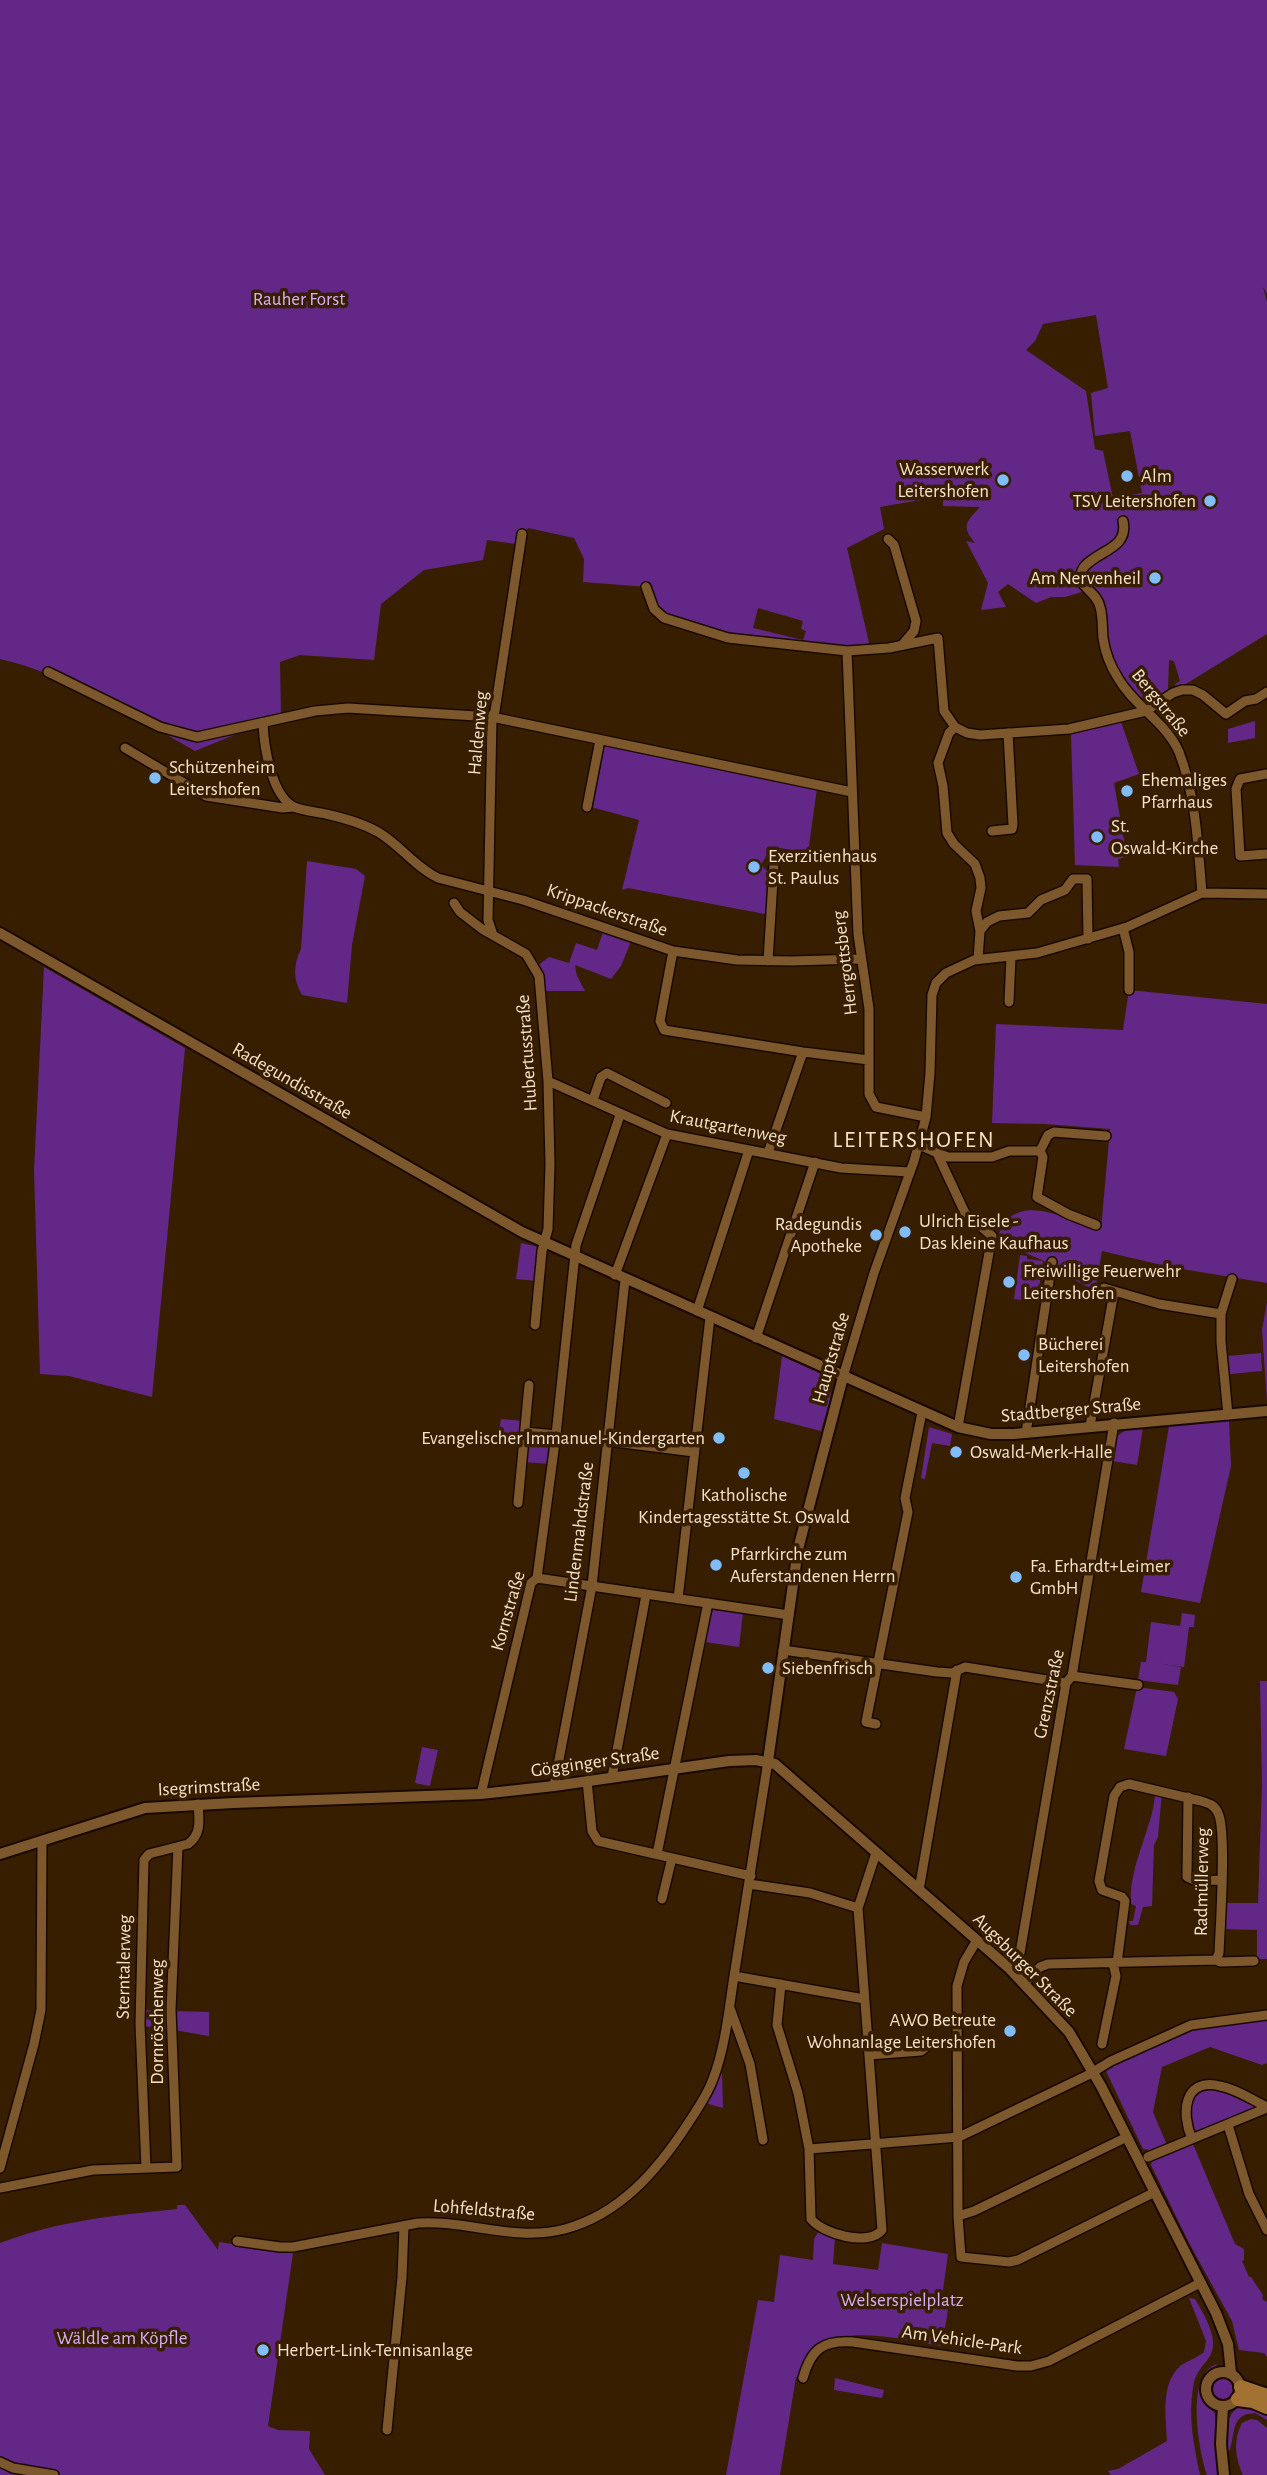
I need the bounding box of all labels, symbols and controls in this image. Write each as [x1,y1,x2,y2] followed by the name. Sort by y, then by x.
[253,288,345,310] park label: Rauher Forst
[897,458,989,502] place label: Wasserwerk Leitershofen
[1141,465,1172,487] place label: Alm
[1119,468,1135,484] marker: Alm
[995,472,1011,488] marker: Wasserwerk Leitershofen
[1073,490,1196,512] place label: TSV Leitershofen
[1202,493,1218,509] marker: TSV Leitershofen
[1030,567,1141,589] place label: Am Nervenheil
[1147,570,1163,586] marker: Am Nervenheil
[1127,664,1195,742] street label: Bergstraße
[463,690,493,776] street label: Haldenweg
[169,756,275,800] place label: Schützenheim Leitershofen
[1141,769,1227,813] place label: Ehemaliges Pfarrhaus
[147,770,163,786] marker: Schützenheim Leitershofen
[1119,783,1135,799] marker: Ehemaliges Pfarrhaus
[1111,815,1218,859] place label: St. Oswald-Kirche
[1089,829,1105,845] marker: St. Oswald-Kirche
[768,845,877,889] place label: Exerzitienhaus St. Paulus
[746,859,762,875] marker: Exerzitienhaus St. Paulus
[543,879,671,941] street label: Krippackerstraße
[827,909,863,1017] street label: Herrgottsberg
[512,994,542,1112] street label: Hubertusstraße
[228,1038,356,1124] street label: Radegundisstraße
[668,1105,788,1149] street label: Krautgartenweg
[834,1126,994,1154] district label: LEITERSHOFEN
[919,1210,1069,1254] place label: Ulrich Eisele - Das kleine Kaufhaus
[775,1213,862,1257] place label: Radegundis Apotheke
[897,1224,913,1240] marker: Ulrich Eisele - Das kleine Kaufhaus
[868,1227,884,1243] marker: Radegundis Apotheke
[1023,1260,1181,1304] place label: Freiwillige Feuerwehr Leitershofen
[1001,1274,1017,1290] marker: Freiwillige Feuerwehr Leitershofen
[807,1310,855,1406] street label: Hauptstraße
[1038,1333,1130,1377] place label: Bücherei Leitershofen
[1016,1347,1032,1363] marker: Bücherei Leitershofen
[1000,1393,1142,1427] street label: Stadtberger Straße
[421,1427,705,1449] place label: Evangelischer Immanuel-Kindergarten
[711,1430,727,1446] marker: Evangelischer Immanuel-Kindergarten
[970,1441,1113,1463] place label: Oswald-Merk-Halle
[948,1444,964,1460] marker: Oswald-Merk-Halle
[559,1460,599,1604] street label: Lindenmahdstraße
[736,1465,752,1481] marker: Katholische Kindertagesstätte St. Oswald
[638,1484,850,1528] place label: Katholische Kindertagesstätte St. Oswald
[730,1543,895,1587] place label: Pfarrkirche zum Auferstandenen Herrn
[1030,1555,1170,1599] place label: Fa. Erhardt+Leimer GmbH
[708,1557,724,1573] marker: Pfarrkirche zum Auferstandenen Herrn
[486,1568,530,1654] street label: Kornstraße
[1008,1569,1024,1585] marker: Fa. Erhardt+Leimer GmbH
[1028,1647,1070,1741] street label: Grenzstraße
[782,1657,873,1679] place label: Siebenfrisch
[760,1660,776,1676] marker: Siebenfrisch
[529,1742,661,1782] street label: Gögginger Straße
[157,1773,261,1801] street label: Isegrimstraße
[1190,1828,1214,1936] street label: Radmüllerweg
[968,1908,1082,2022] street label: Augsburger Straße
[112,1915,136,2019] street label: Sterntalerweg
[146,1959,168,2085] street label: Dornröschenweg
[807,2009,996,2053] place label: AWO Betreute Wohnanlage Leitershofen
[1002,2023,1018,2039] marker: AWO Betreute Wohnanlage Leitershofen
[432,2194,536,2226] street label: Lohfeldstraße
[840,2289,964,2311] park label: Welserspielplatz
[900,2320,1024,2360] street label: Am Vehicle-Park
[57,2327,187,2349] park label: Wäldle am Köpfle
[277,2339,473,2361] place label: Herbert-Link-Tennisanlage
[255,2342,271,2358] marker: Herbert-Link-Tennisanlage

